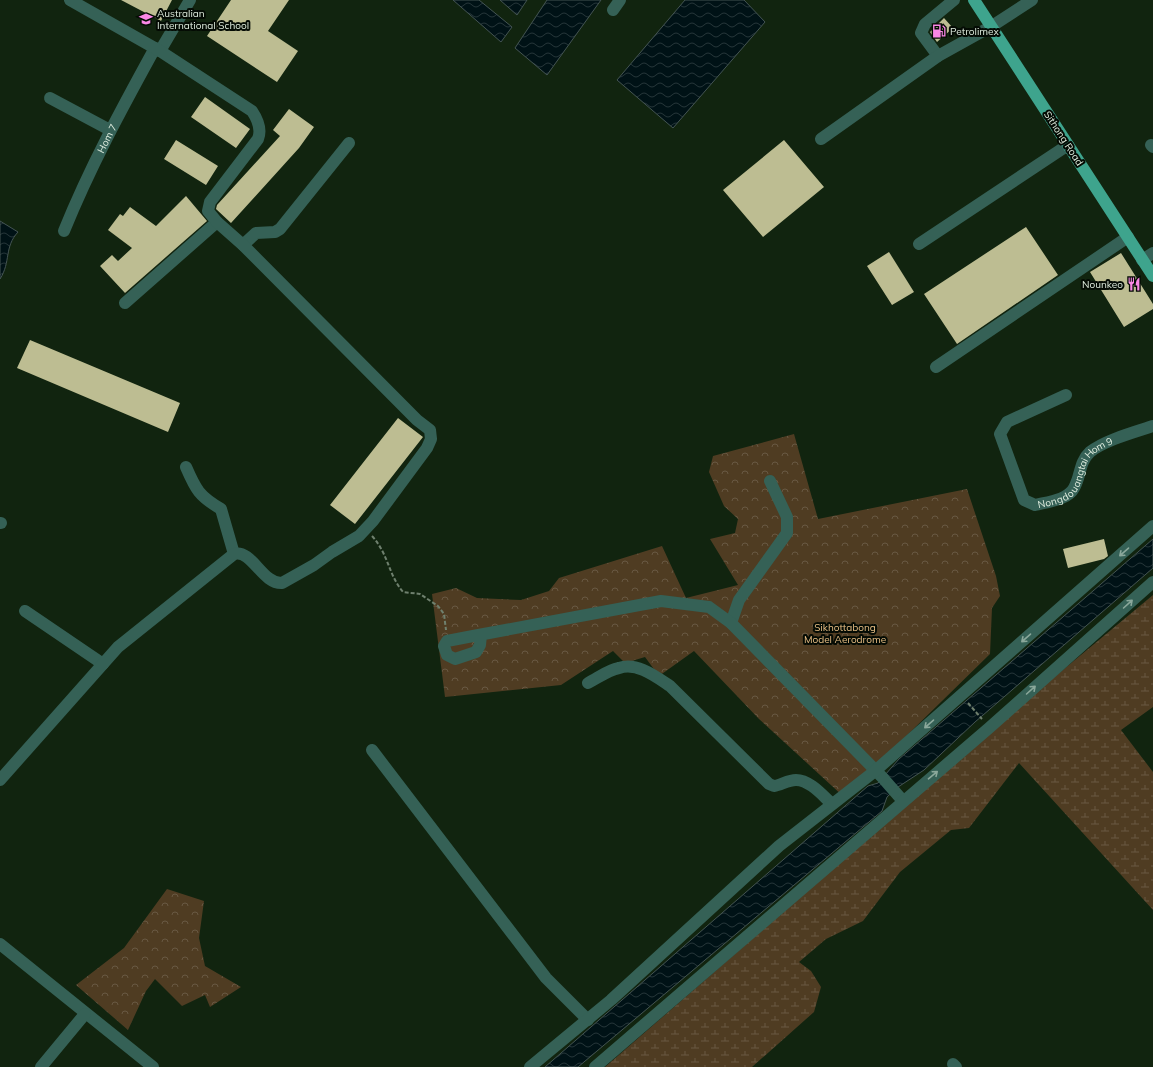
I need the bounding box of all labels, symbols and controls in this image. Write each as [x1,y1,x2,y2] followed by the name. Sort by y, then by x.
[157,7,249,32] place label: Australian International School
[138,11,154,27] school or university icon: Australian International School
[931,23,947,39] fuel station icon: Petrolimex
[950,25,999,38] place label: Petrolimex
[1041,108,1086,168] street label: Sithong Road
[94,122,120,155] street label: Hom 7
[1126,276,1142,292] restaurant icon: Nounkeo
[1082,278,1123,291] place label: Nounkeo
[1036,434,1115,511] street label: Nongdouangtai Hom 9
[1119,547,1129,556] one-way arrow
[1123,600,1133,609] one-way arrow
[804,621,886,646] park label: Sikhottabong Model Aerodrome
[1021,633,1032,642] one-way arrow
[1026,686,1036,695] one-way arrow
[924,719,934,728] one-way arrow
[927,771,938,780] one-way arrow

